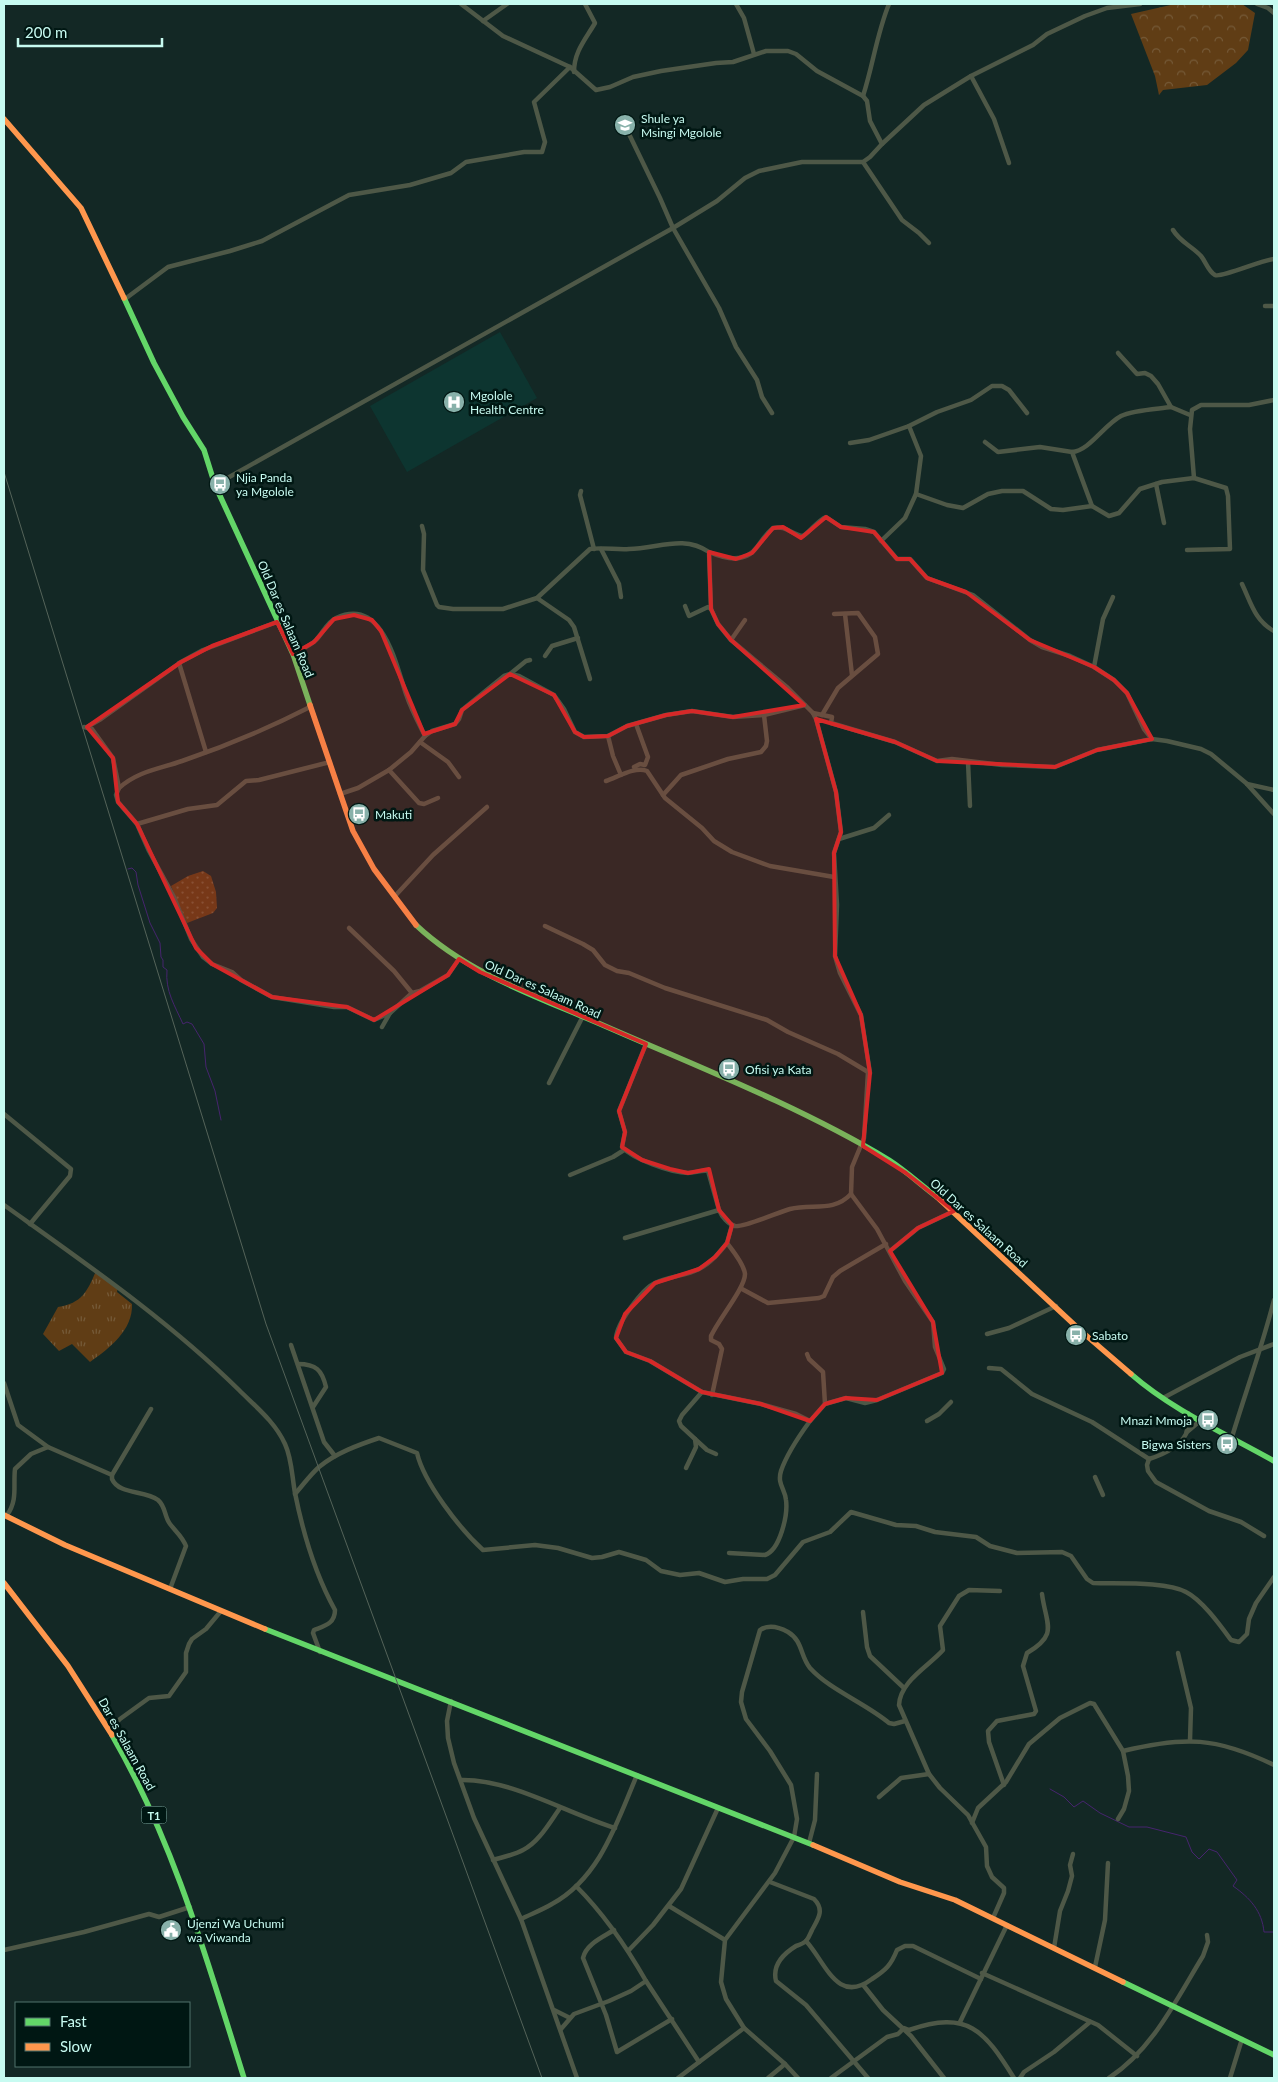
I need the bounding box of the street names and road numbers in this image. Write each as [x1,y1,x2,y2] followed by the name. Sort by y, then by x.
[255,558,317,680] street label: Old Dar es Salaam Road
[483,957,603,1021] street label: Old Dar es Salaam Road
[927,1175,1031,1271] street label: Old Dar es Salaam Road
[95,1695,159,1793] street label: Dar es Salaam Road
[142,1806,166,1824] road number: T1

